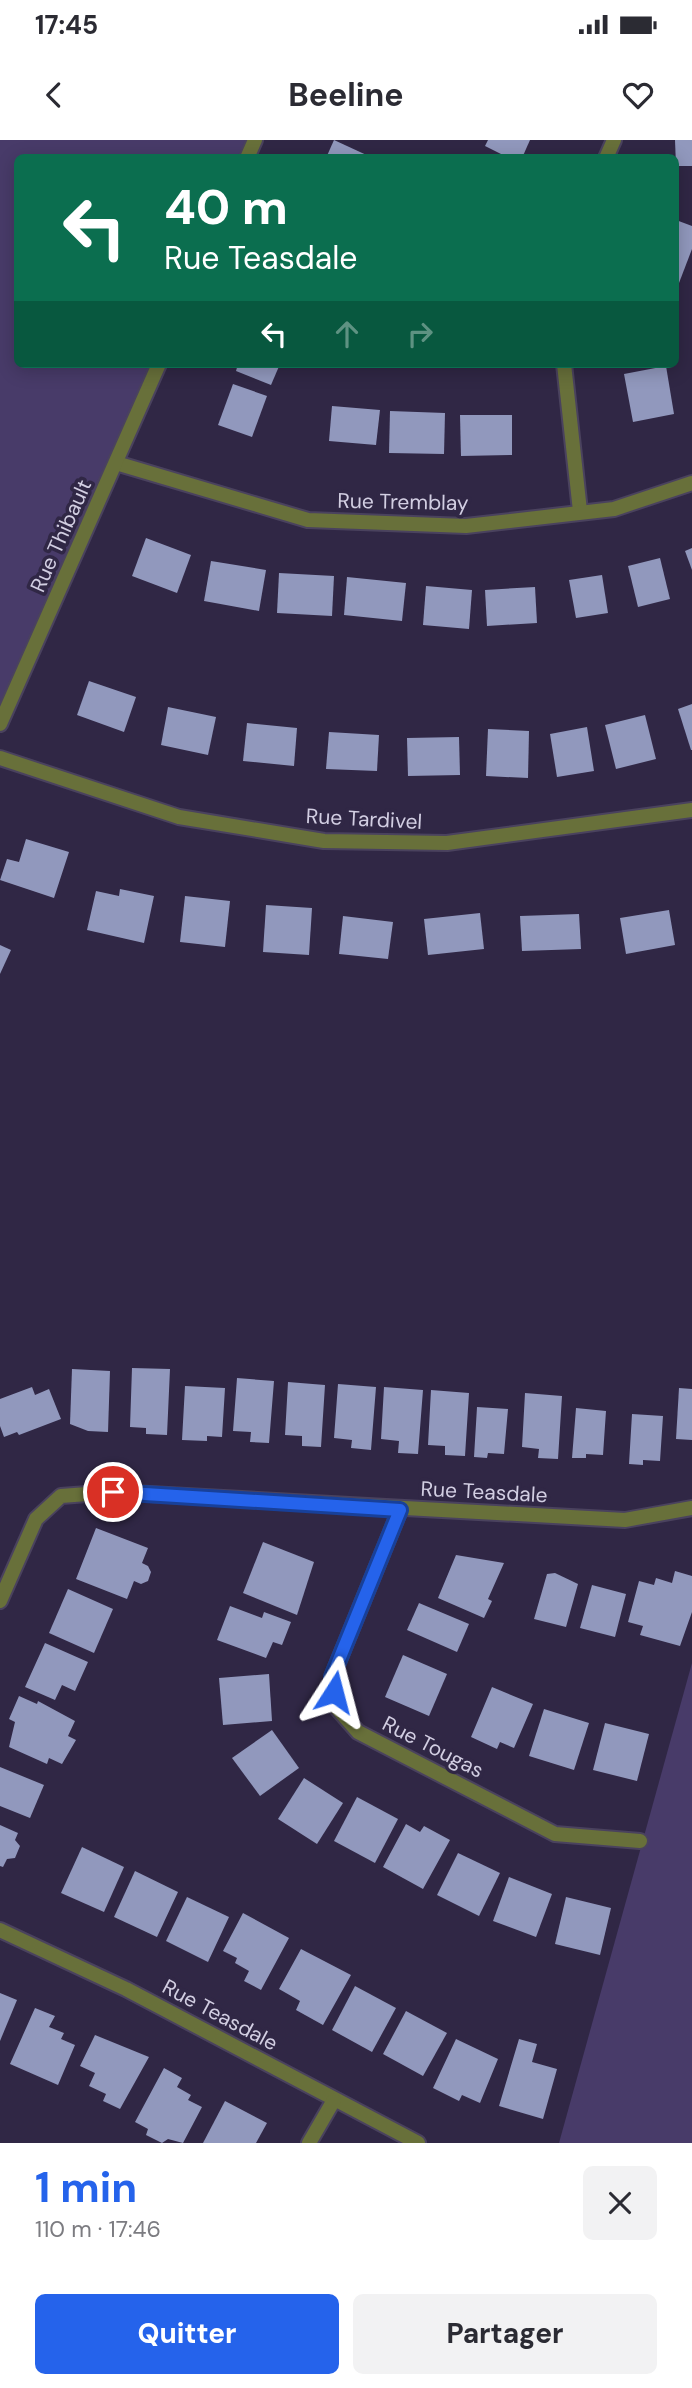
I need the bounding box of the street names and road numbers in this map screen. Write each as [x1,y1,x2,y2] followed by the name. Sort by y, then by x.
[24,475,98,597] street label: Rue Thibault
[337,487,469,517] street label: Rue Tremblay
[305,802,423,836] street label: Rue Tardivel
[420,1475,548,1509] street label: Rue Teasdale
[378,1710,488,1784] street label: Rue Tougas
[157,1973,283,2057] street label: Rue Teasdale

